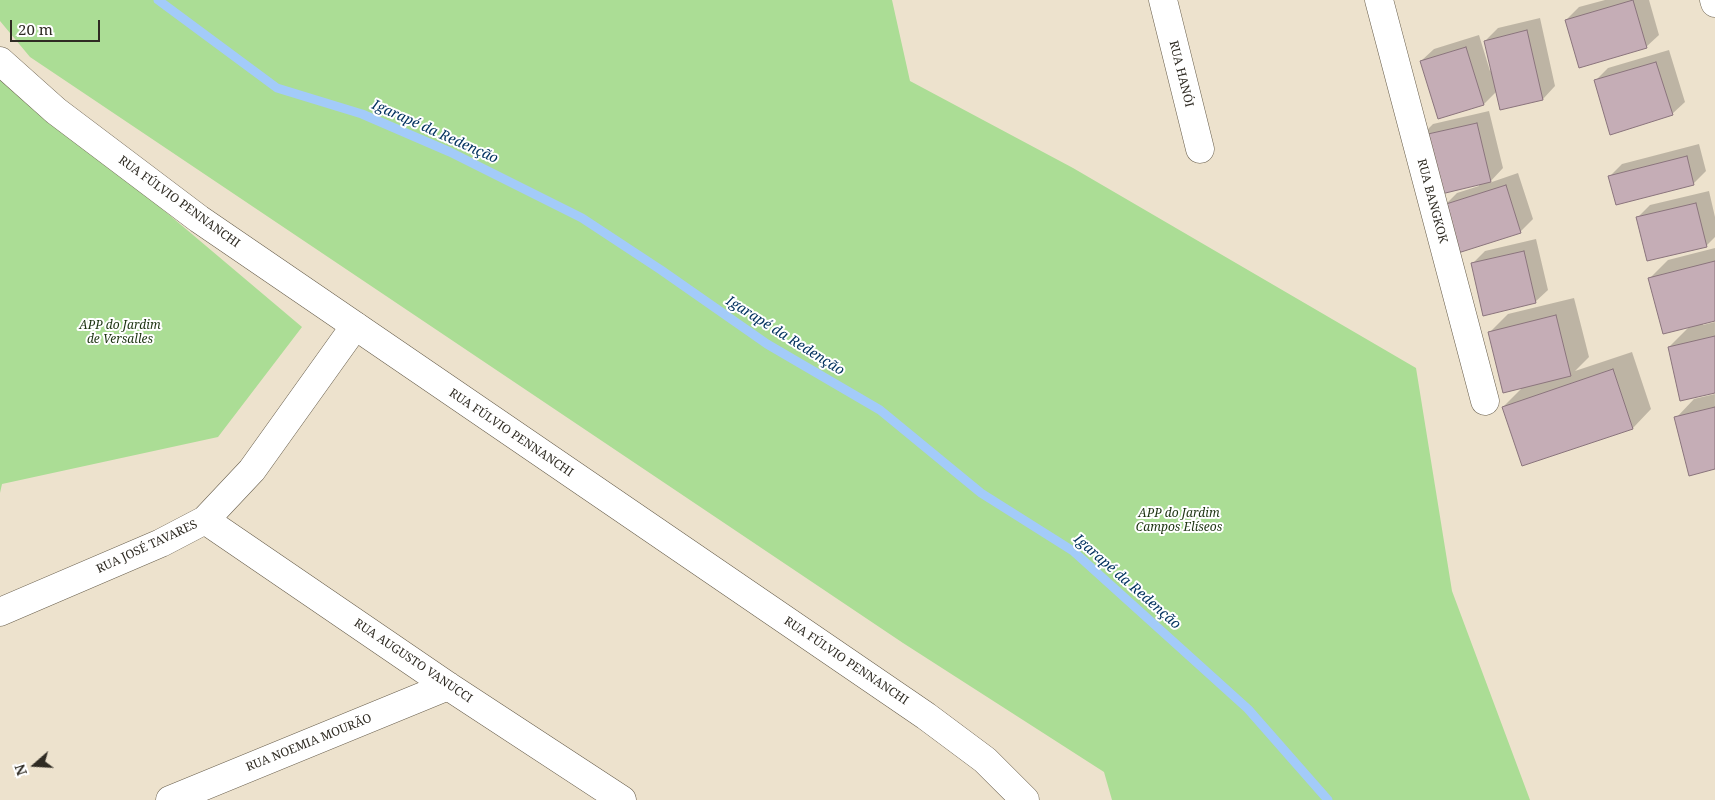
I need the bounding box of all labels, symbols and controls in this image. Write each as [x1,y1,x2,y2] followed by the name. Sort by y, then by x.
[12,10,102,42] scale bar
[18,19,53,39] text: 20 m
[1166,39,1196,109] street label: RUA HANÓI
[369,97,501,167] water label: Igarapé da Redenção
[115,153,243,251] street label: RUA FÚLVIO PENNANCHI
[1414,157,1450,245] street label: RUA BANGKOK
[723,293,847,379] water label: Igarapé da Redenção
[79,319,161,347] park label: APP do Jardim de Versalles
[446,386,576,480] street label: RUA FÚLVIO PENNANCHI
[1136,507,1222,535] park label: APP do Jardim Campos Elíseos
[94,517,200,577] street label: RUA JOSÉ TAVARES
[1070,531,1184,633] water label: Igarapé da Redenção
[781,614,911,708] street label: RUA FÚLVIO PENNANCHI
[351,616,475,706] street label: RUA AUGUSTO VANUCCI
[244,711,374,775] street label: RUA NOEMIA MOURÃO
[10,740,60,790] north arrow
[10,762,31,778] text: N

